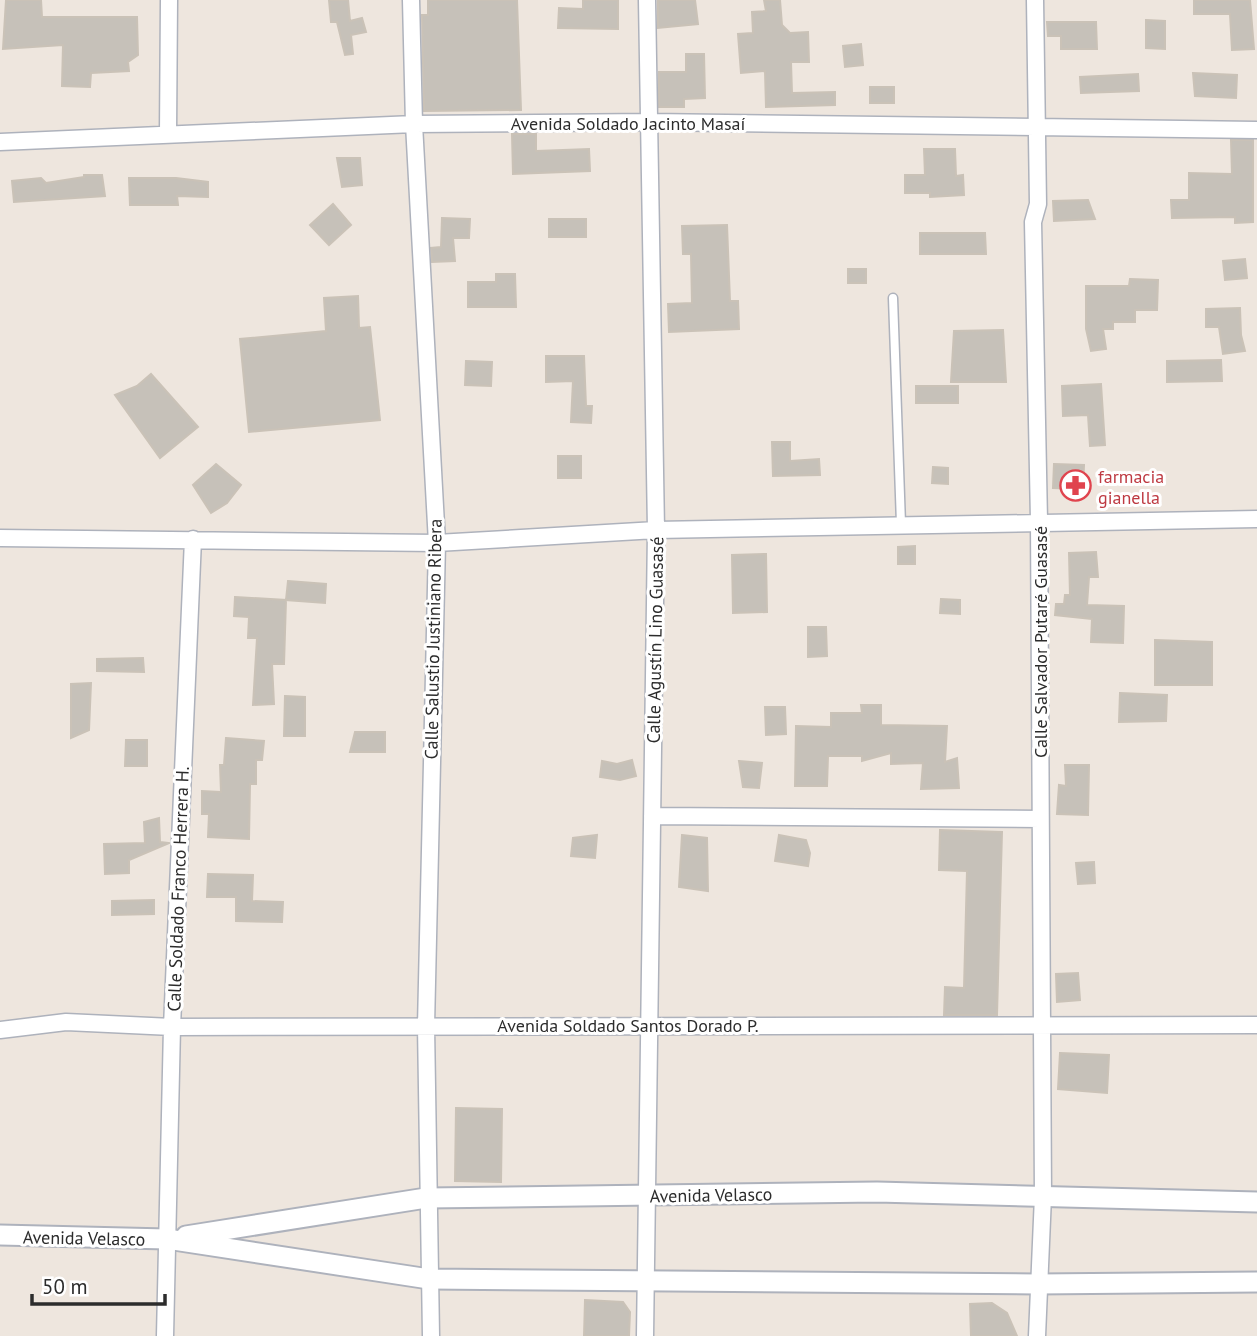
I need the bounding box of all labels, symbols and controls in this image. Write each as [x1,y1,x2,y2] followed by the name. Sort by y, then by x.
[511,112,745,135] street label: Avenida Soldado Jacinto Masaí
[1098,465,1164,509] place label: farmacia gianella
[1058,469,1092,503] pharmacy icon: farmacia gianella
[419,519,447,759] street label: Calle Salustio Justiniano Ribera
[1029,526,1052,758] street label: Calle Salvador Putaré Guasasé
[642,536,668,744] street label: Calle Agustín Lino Guasasé
[162,766,194,1012] street label: Calle Soldado Franco Herrera H.
[497,1014,759,1037] street label: Avenida Soldado Santos Dorado P.
[650,1182,772,1208] street label: Avenida Velasco
[23,1225,145,1251] street label: Avenida Velasco
[32,1262,164,1306] scale bar
[42,1273,88,1300] text: 50 m

